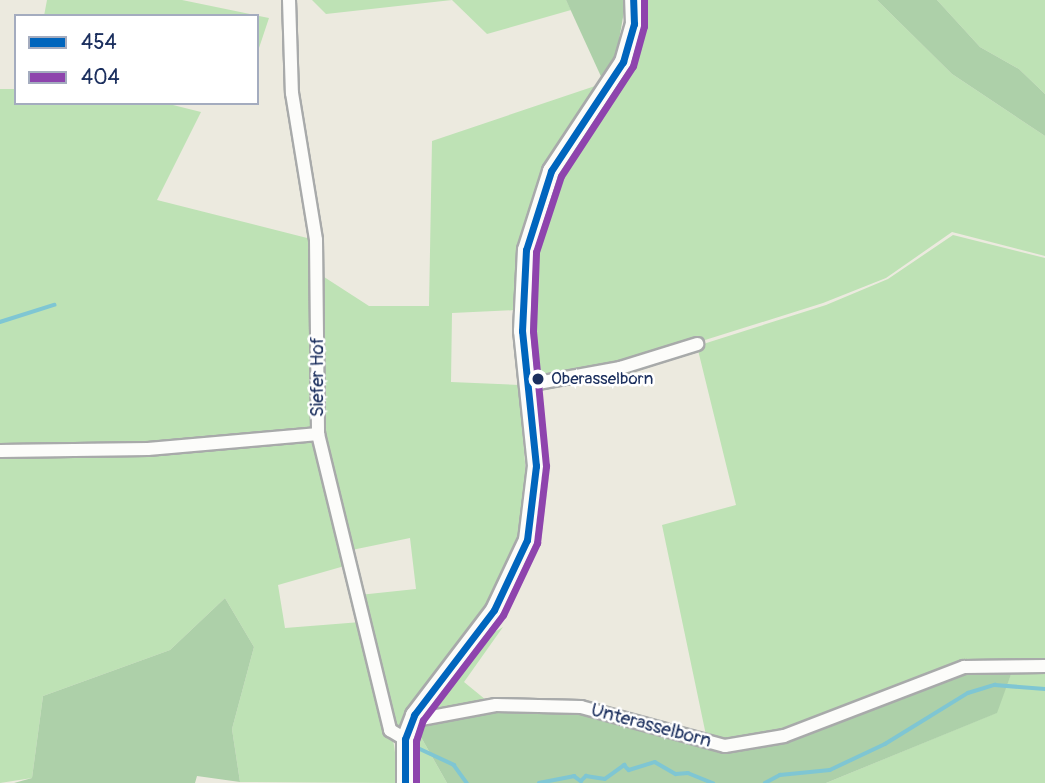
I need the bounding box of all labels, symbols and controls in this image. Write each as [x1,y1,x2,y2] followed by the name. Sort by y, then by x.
[14,14,259,105] legend
[81,29,117,56] text: 454
[81,64,120,91] text: 404
[307,337,329,417] street label: Siefer Hof
[551,369,653,389] place label: Oberasselborn
[531,372,545,386] marker: Oberasselborn
[588,699,714,753] street label: Unterasselborn

